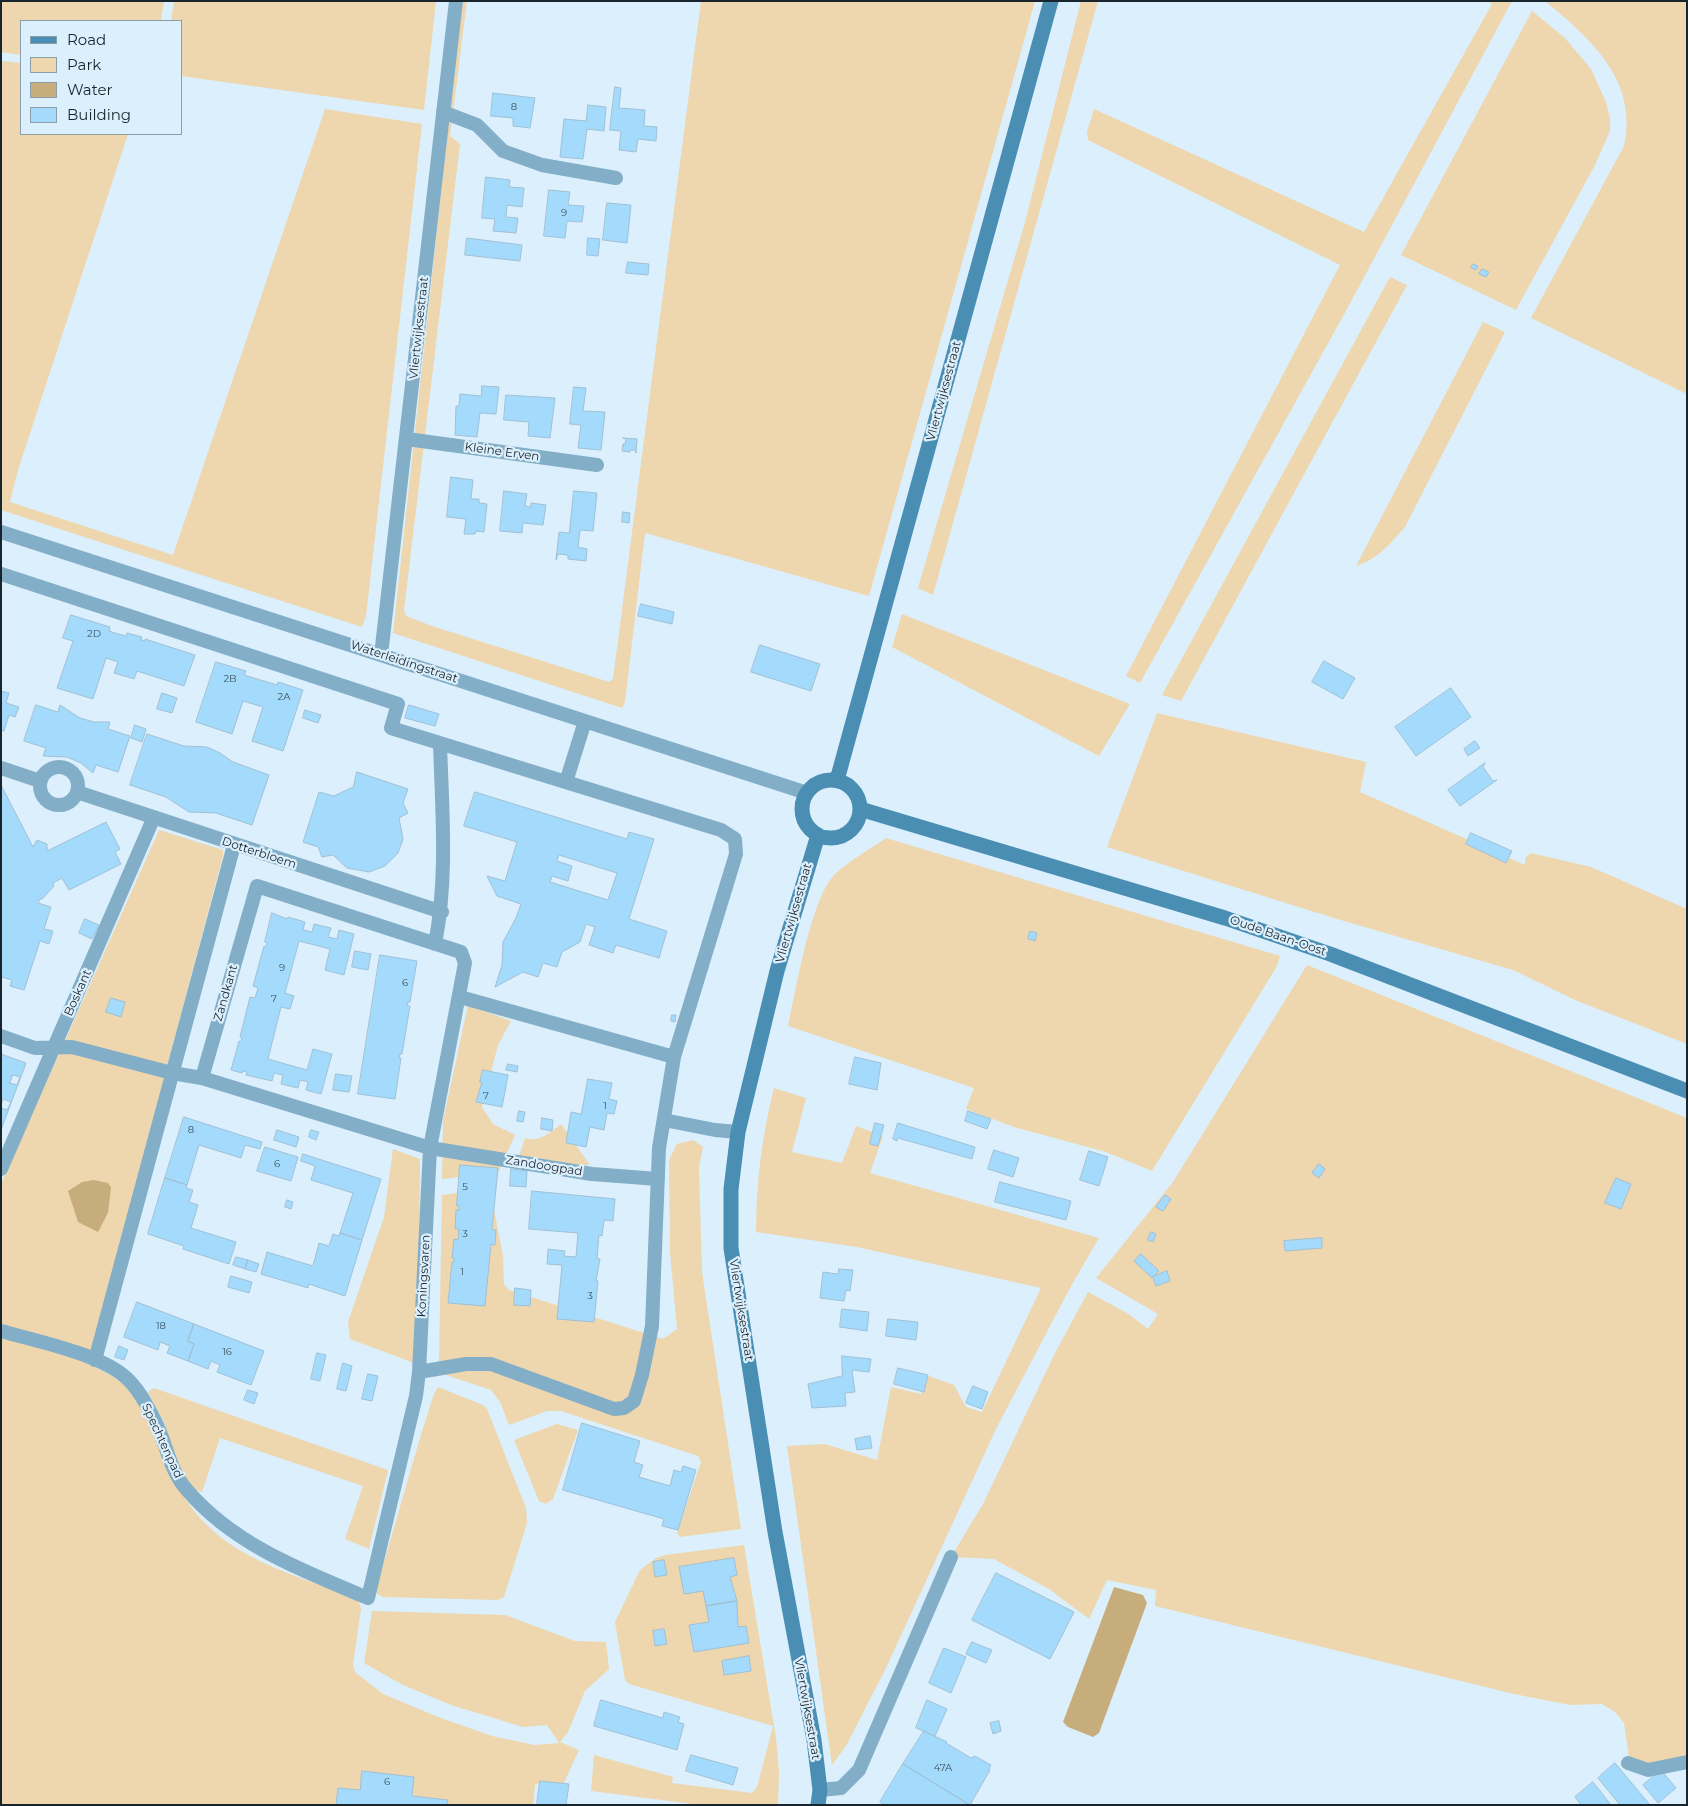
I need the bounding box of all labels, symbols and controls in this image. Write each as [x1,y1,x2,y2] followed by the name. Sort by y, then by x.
[20,20,182,135] legend
[67,30,106,49] text: Road
[67,55,101,74] text: Park
[67,80,113,99] text: Water
[511,101,517,113] house number: 8
[67,105,131,124] text: Building
[561,207,567,219] house number: 9
[406,276,432,380] street label: Vliertwijksestraat
[924,339,964,443] street label: Vliertwijksestraat
[464,440,540,464] street label: Kleine Erven
[87,628,101,640] house number: 2D
[349,638,459,686] street label: Waterleidingstraat
[223,673,237,685] house number: 2B
[278,691,290,703] house number: 2A
[220,834,298,872] street label: Dotterbloem
[773,862,815,964] street label: Vliertwijksestraat
[1228,913,1328,959] street label: Oude Baan-Oost
[279,962,285,974] house number: 9
[211,963,241,1023] street label: Zandkant
[61,967,95,1019] street label: Boskant
[402,977,408,989] house number: 6
[271,993,277,1005] house number: 7
[483,1090,489,1102] house number: 7
[603,1100,607,1112] house number: 1
[188,1124,194,1136] house number: 8
[504,1153,584,1179] street label: Zandoogpad
[274,1158,280,1170] house number: 6
[462,1181,468,1193] house number: 5
[462,1228,468,1240] house number: 3
[415,1234,433,1318] street label: Koningsvaren
[726,1258,756,1362] street label: Vliertwijksestraat
[460,1266,464,1278] house number: 1
[587,1290,593,1302] house number: 3
[156,1320,166,1332] house number: 18
[222,1346,232,1358] house number: 16
[138,1401,186,1481] street label: Spechtenpad
[791,1657,823,1761] street label: Vliertwijksestraat
[934,1762,952,1774] house number: 47A
[384,1776,390,1788] house number: 6

